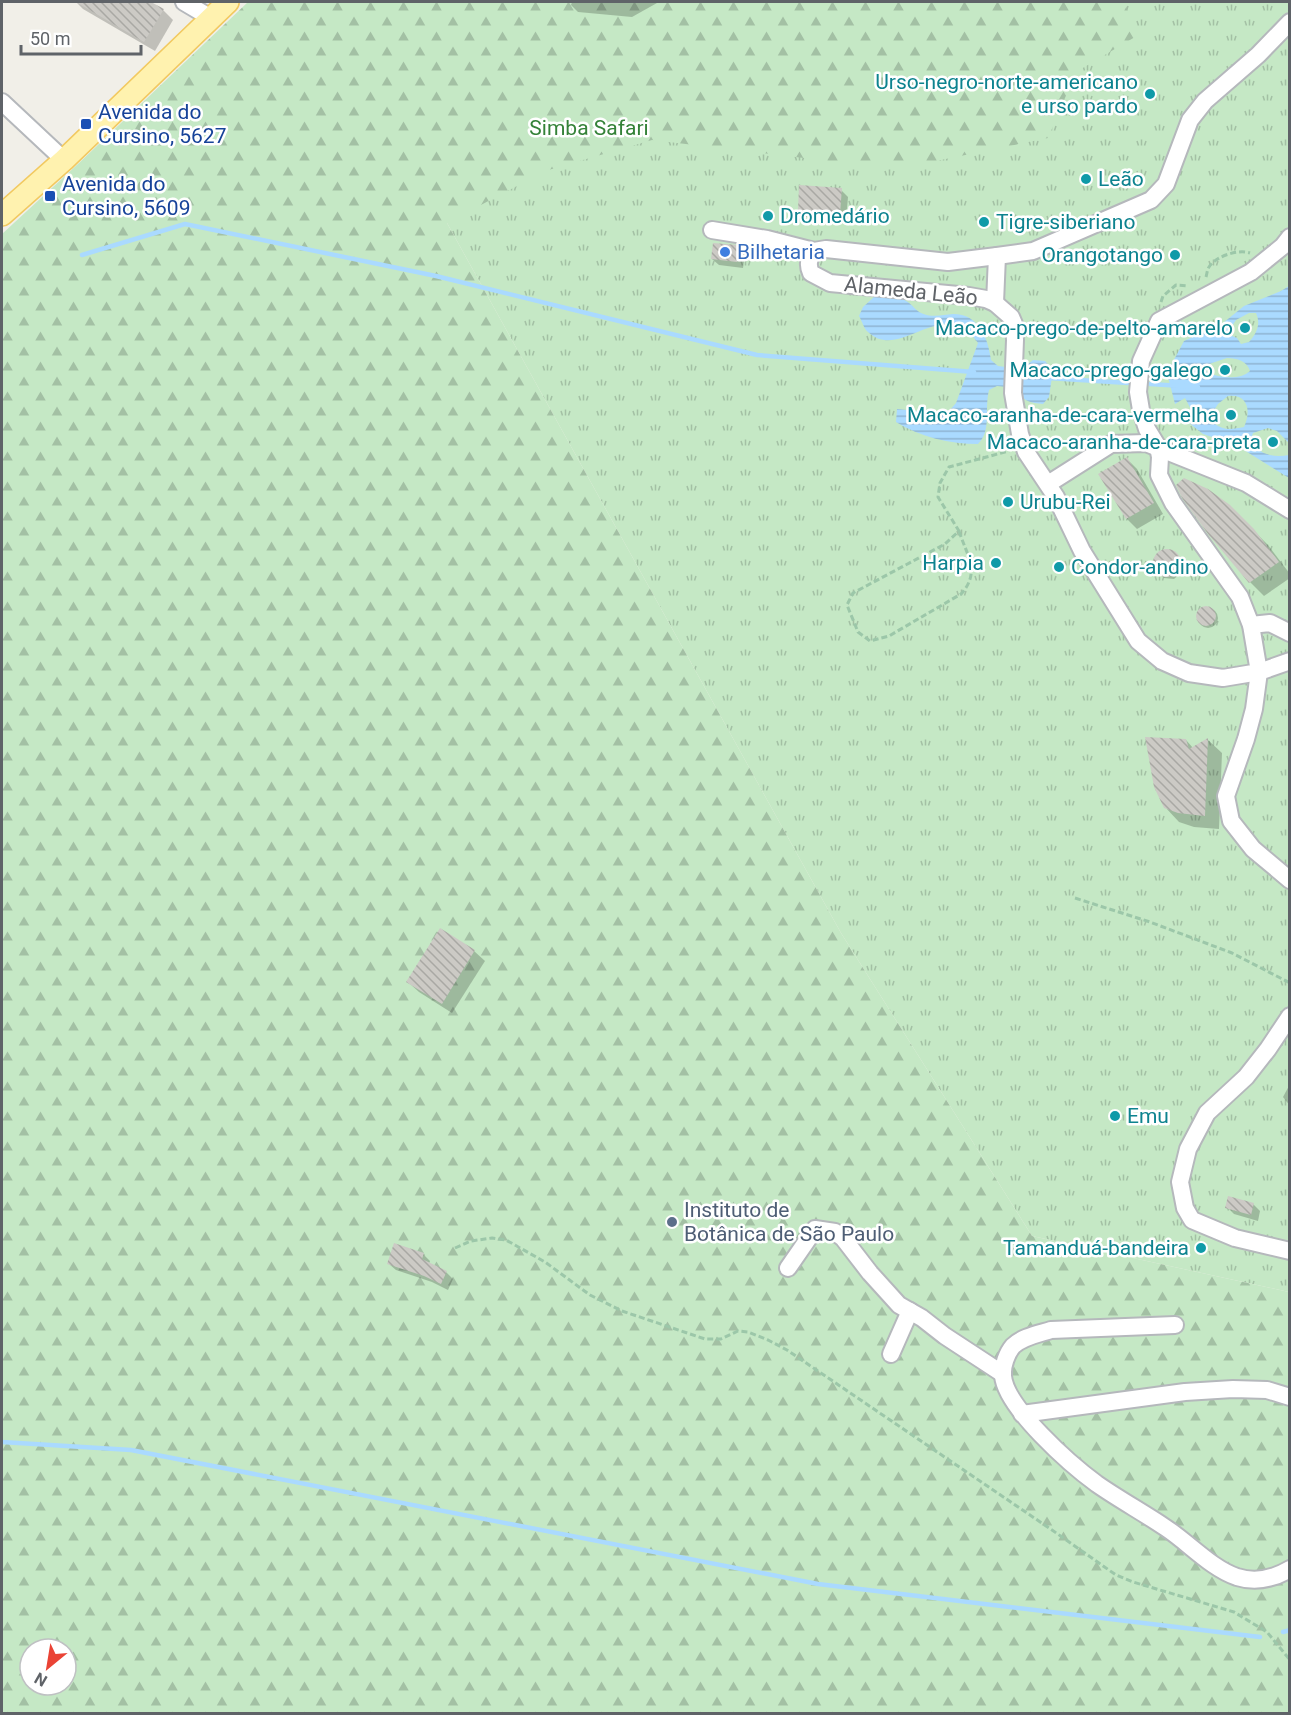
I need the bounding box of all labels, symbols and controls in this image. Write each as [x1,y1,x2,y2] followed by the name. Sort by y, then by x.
[21,18,141,56] scale bar
[30,28,70,49] text: 50 m
[875,70,1138,118] place label: Urso-negro-norte-americano e urso pardo
[1143,87,1157,101] marker: Urso-negro-norte-americano e urso pardo
[98,100,226,148] place label: Avenida do Cursino, 5627
[529,116,649,140] park label: Simba Safari
[79,117,93,131] marker: Avenida do Cursino, 5627
[1098,167,1144,191] place label: Leão
[62,172,190,220] place label: Avenida do Cursino, 5609
[1079,172,1093,186] marker: Leão
[43,189,57,203] marker: Avenida do Cursino, 5609
[780,204,890,228] place label: Dromedário
[761,209,775,223] marker: Dromedário
[996,210,1135,234] place label: Tigre-siberiano
[977,215,991,229] marker: Tigre-siberiano
[737,240,825,264] place label: Bilhetaria
[1041,243,1163,267] place label: Orangotango
[718,245,732,259] marker: Bilhetaria
[1168,248,1182,262] marker: Orangotango
[843,272,979,310] street label: Alameda Leão
[935,316,1233,340] place label: Macaco-prego-de-pelto-amarelo
[1238,321,1252,335] marker: Macaco-prego-de-pelto-amarelo
[1009,358,1213,382] place label: Macaco-prego-galego
[1218,363,1232,377] marker: Macaco-prego-galego
[907,403,1219,427] place label: Macaco-aranha-de-cara-vermelha
[1224,408,1238,422] marker: Macaco-aranha-de-cara-vermelha
[987,430,1261,454] place label: Macaco-aranha-de-cara-preta
[1266,435,1280,449] marker: Macaco-aranha-de-cara-preta
[1020,490,1111,514] place label: Urubu-Rei
[1001,495,1015,509] marker: Urubu-Rei
[922,551,984,575] place label: Harpia
[1071,555,1209,579] place label: Condor-andino
[989,556,1003,570] marker: Harpia
[1052,560,1066,574] marker: Condor-andino
[1127,1104,1169,1128] place label: Emu
[1108,1109,1122,1123] marker: Emu
[684,1198,894,1246] place label: Instituto de Botânica de São Paulo
[665,1215,679,1229] marker: Instituto de Botânica de São Paulo
[1003,1236,1189,1260] place label: Tamanduá-bandeira
[1194,1241,1208,1255] marker: Tamanduá-bandeira
[18,1637,78,1697] north arrow
[31,1669,50,1691] text: N

